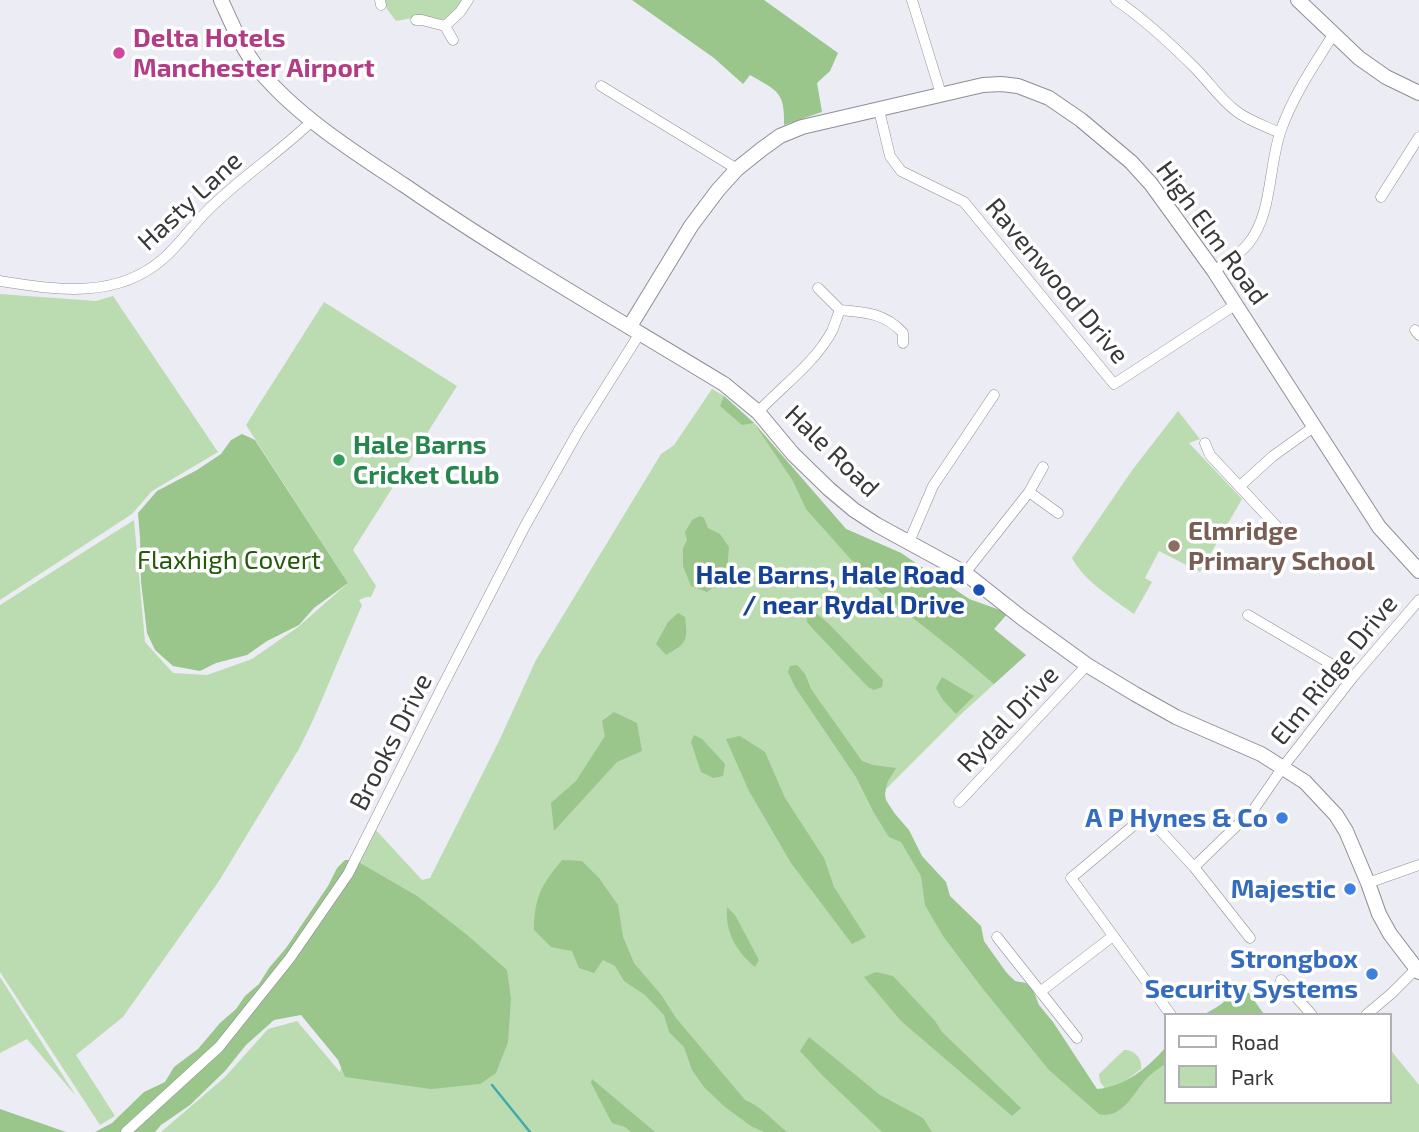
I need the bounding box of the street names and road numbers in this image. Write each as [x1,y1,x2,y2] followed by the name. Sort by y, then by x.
[131,145,249,257] street label: Hasty Lane
[1149,155,1275,311] street label: High Elm Road
[979,192,1135,370] street label: Ravenwood Drive
[778,398,886,504] street label: Hale Road
[1264,589,1404,751] street label: Elm Ridge Drive
[951,659,1065,779] street label: Rydal Drive
[343,668,439,816] street label: Brooks Drive

